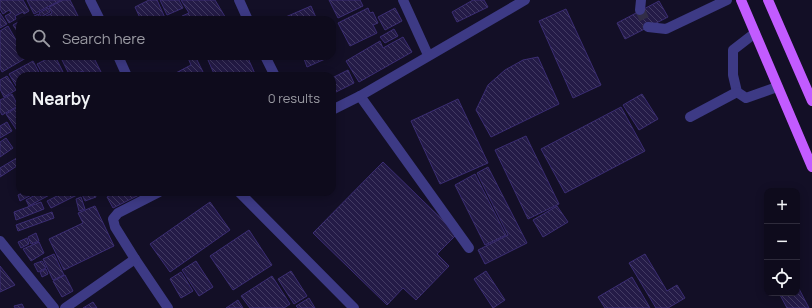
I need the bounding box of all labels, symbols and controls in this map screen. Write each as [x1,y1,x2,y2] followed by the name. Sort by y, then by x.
[16,16,336,60] search box
[30,27,52,49] icon: search
[62,28,145,49] text: Search here
[32,87,90,110] text: Nearby
[268,89,320,107] text: 0 results
[764,188,800,296] map controls
[764,188,800,224] button: +
[764,224,800,260] button: −
[764,260,800,296] button: locate

